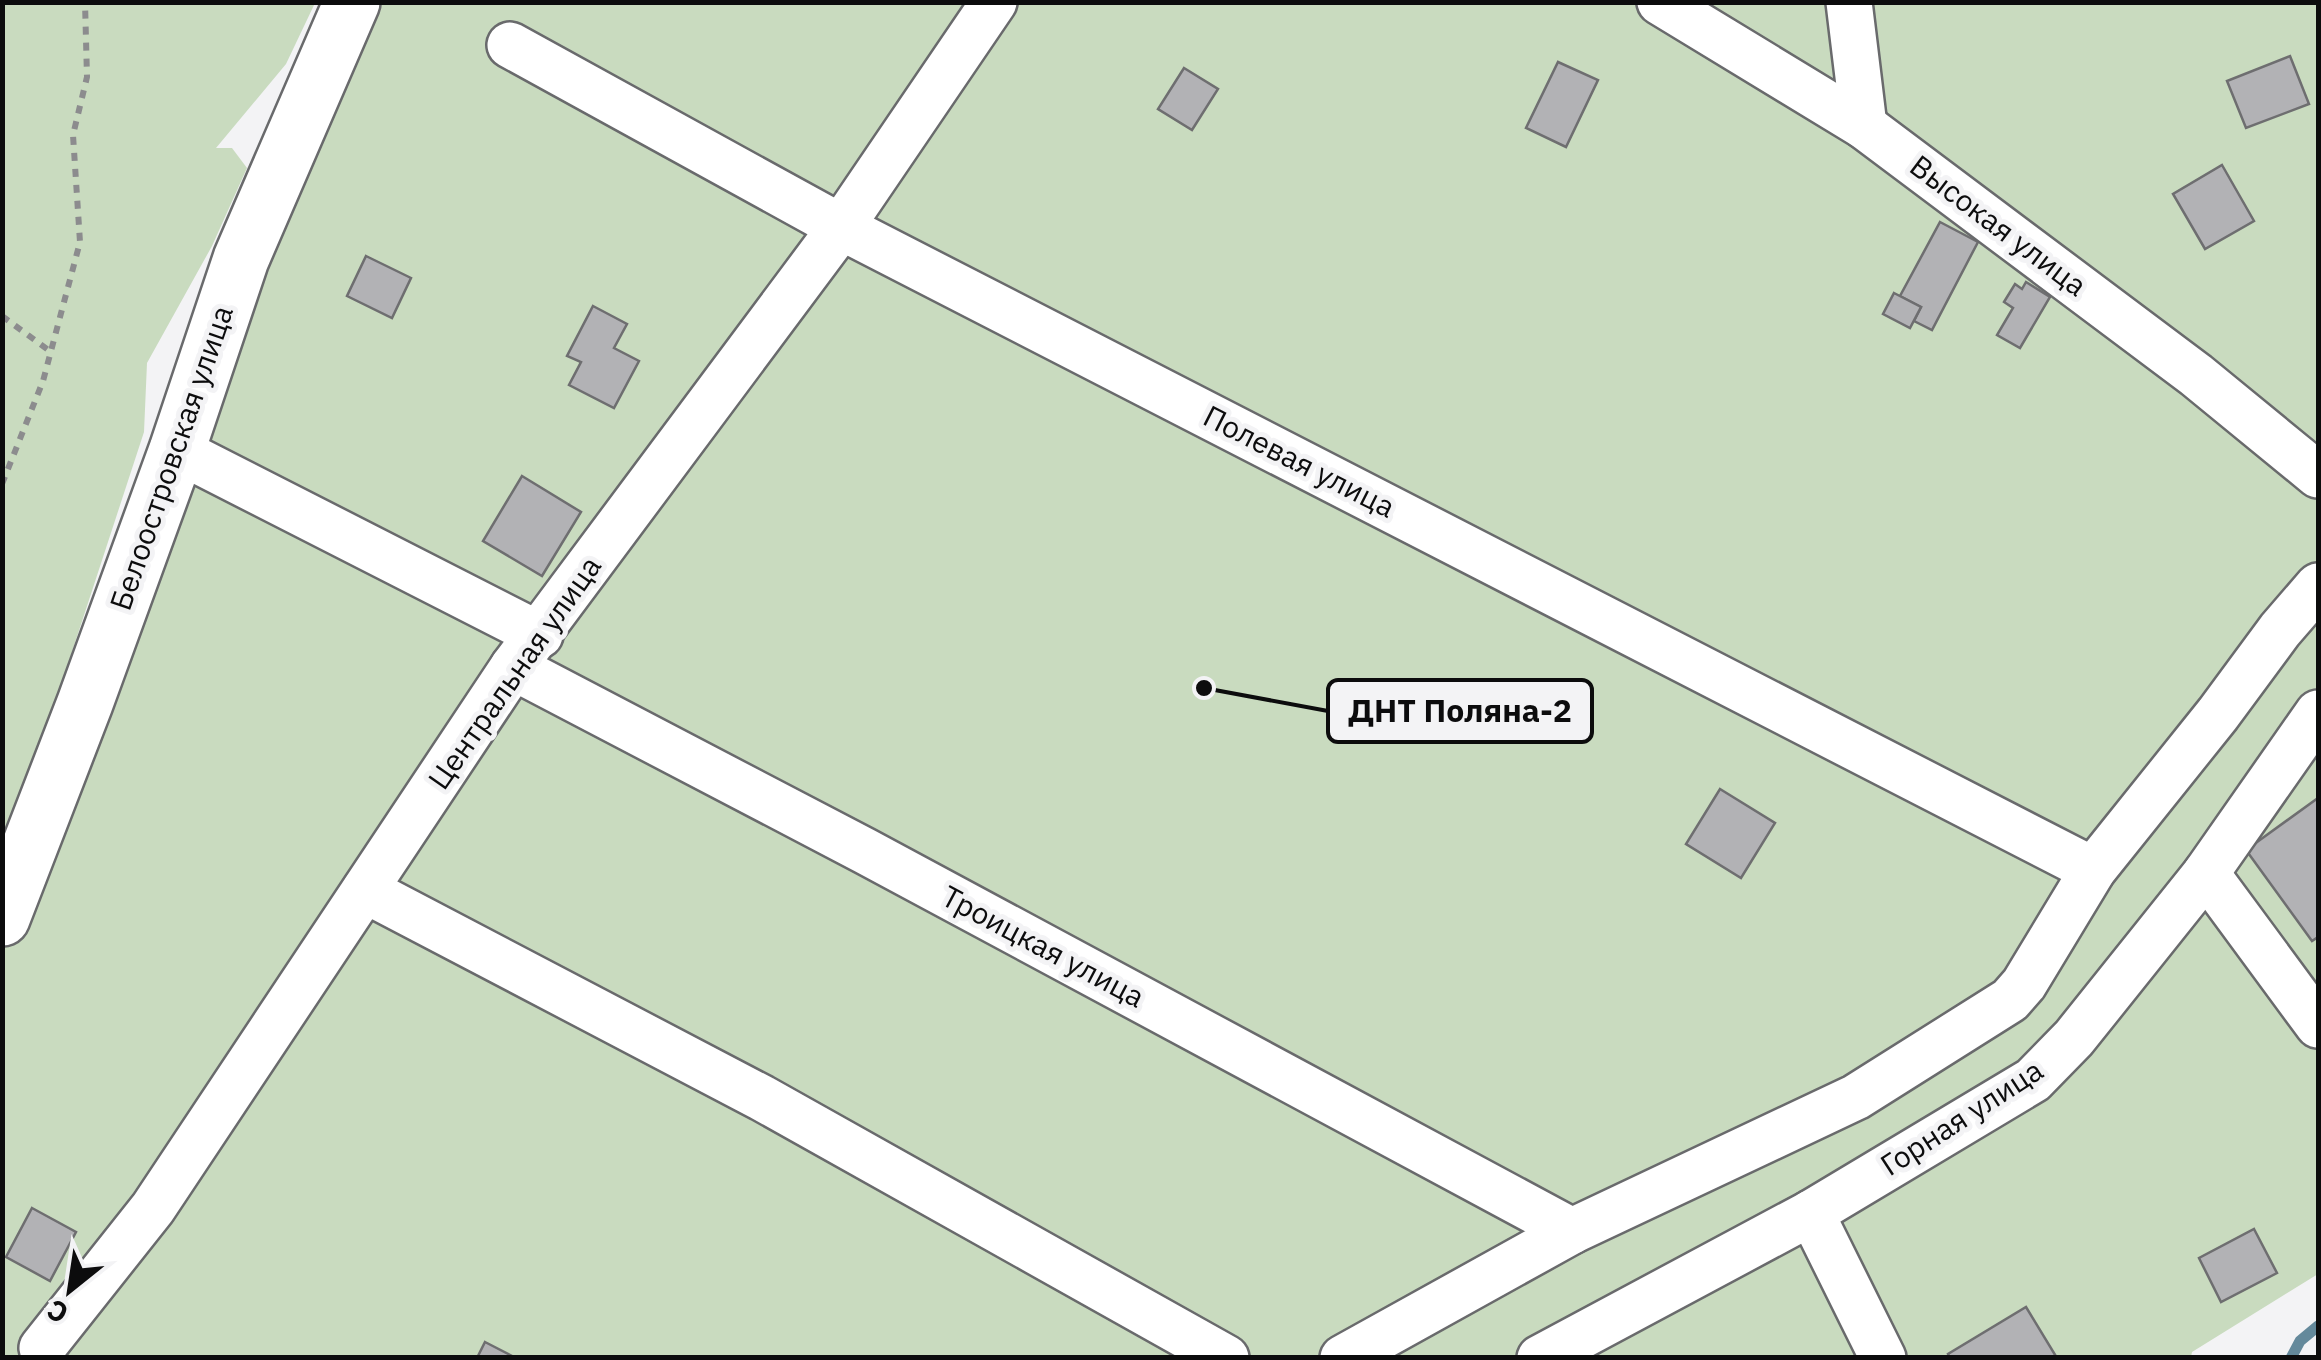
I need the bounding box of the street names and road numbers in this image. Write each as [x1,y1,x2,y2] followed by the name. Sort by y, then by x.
[1903,146,2095,304] street label: Высокая улица
[100,300,241,615] street label: Белоостровская улица
[1197,396,1402,526] street label: Полевая улица
[419,548,609,796] street label: Центральная улица
[936,876,1152,1015] street label: Троицкая улица
[1873,1050,2050,1184] street label: Горная улица

